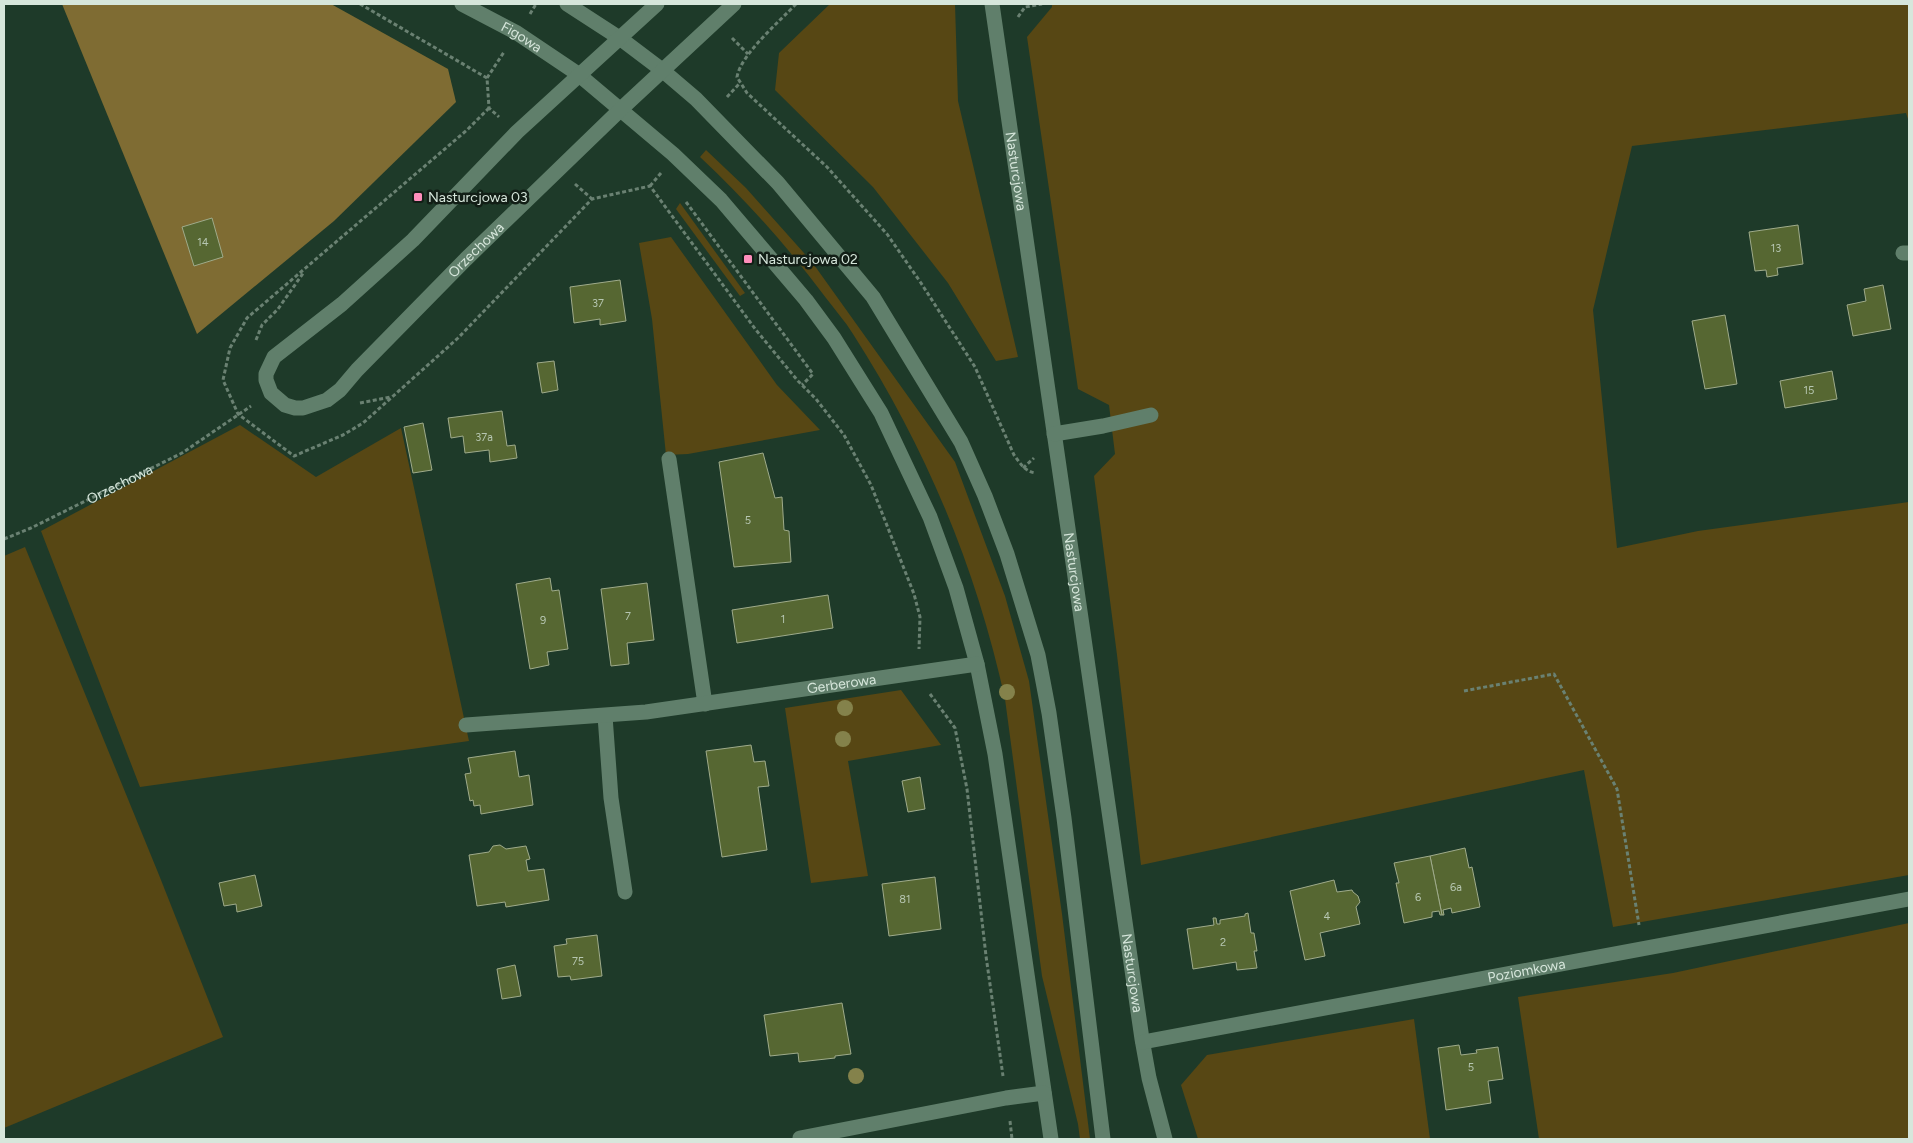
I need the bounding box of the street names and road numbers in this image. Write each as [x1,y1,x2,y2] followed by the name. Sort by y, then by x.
[498,18,545,56] street label: Figowa
[1002,131,1030,212] street label: Nasturcjowa
[444,219,507,281] street label: Orzechowa
[84,461,155,508] street label: Orzechowa
[1060,531,1088,613] street label: Nasturcjowa
[806,670,877,697] street label: Gerberowa
[1118,932,1147,1013] street label: Nasturcjowa
[1486,955,1567,986] street label: Poziomkowa

